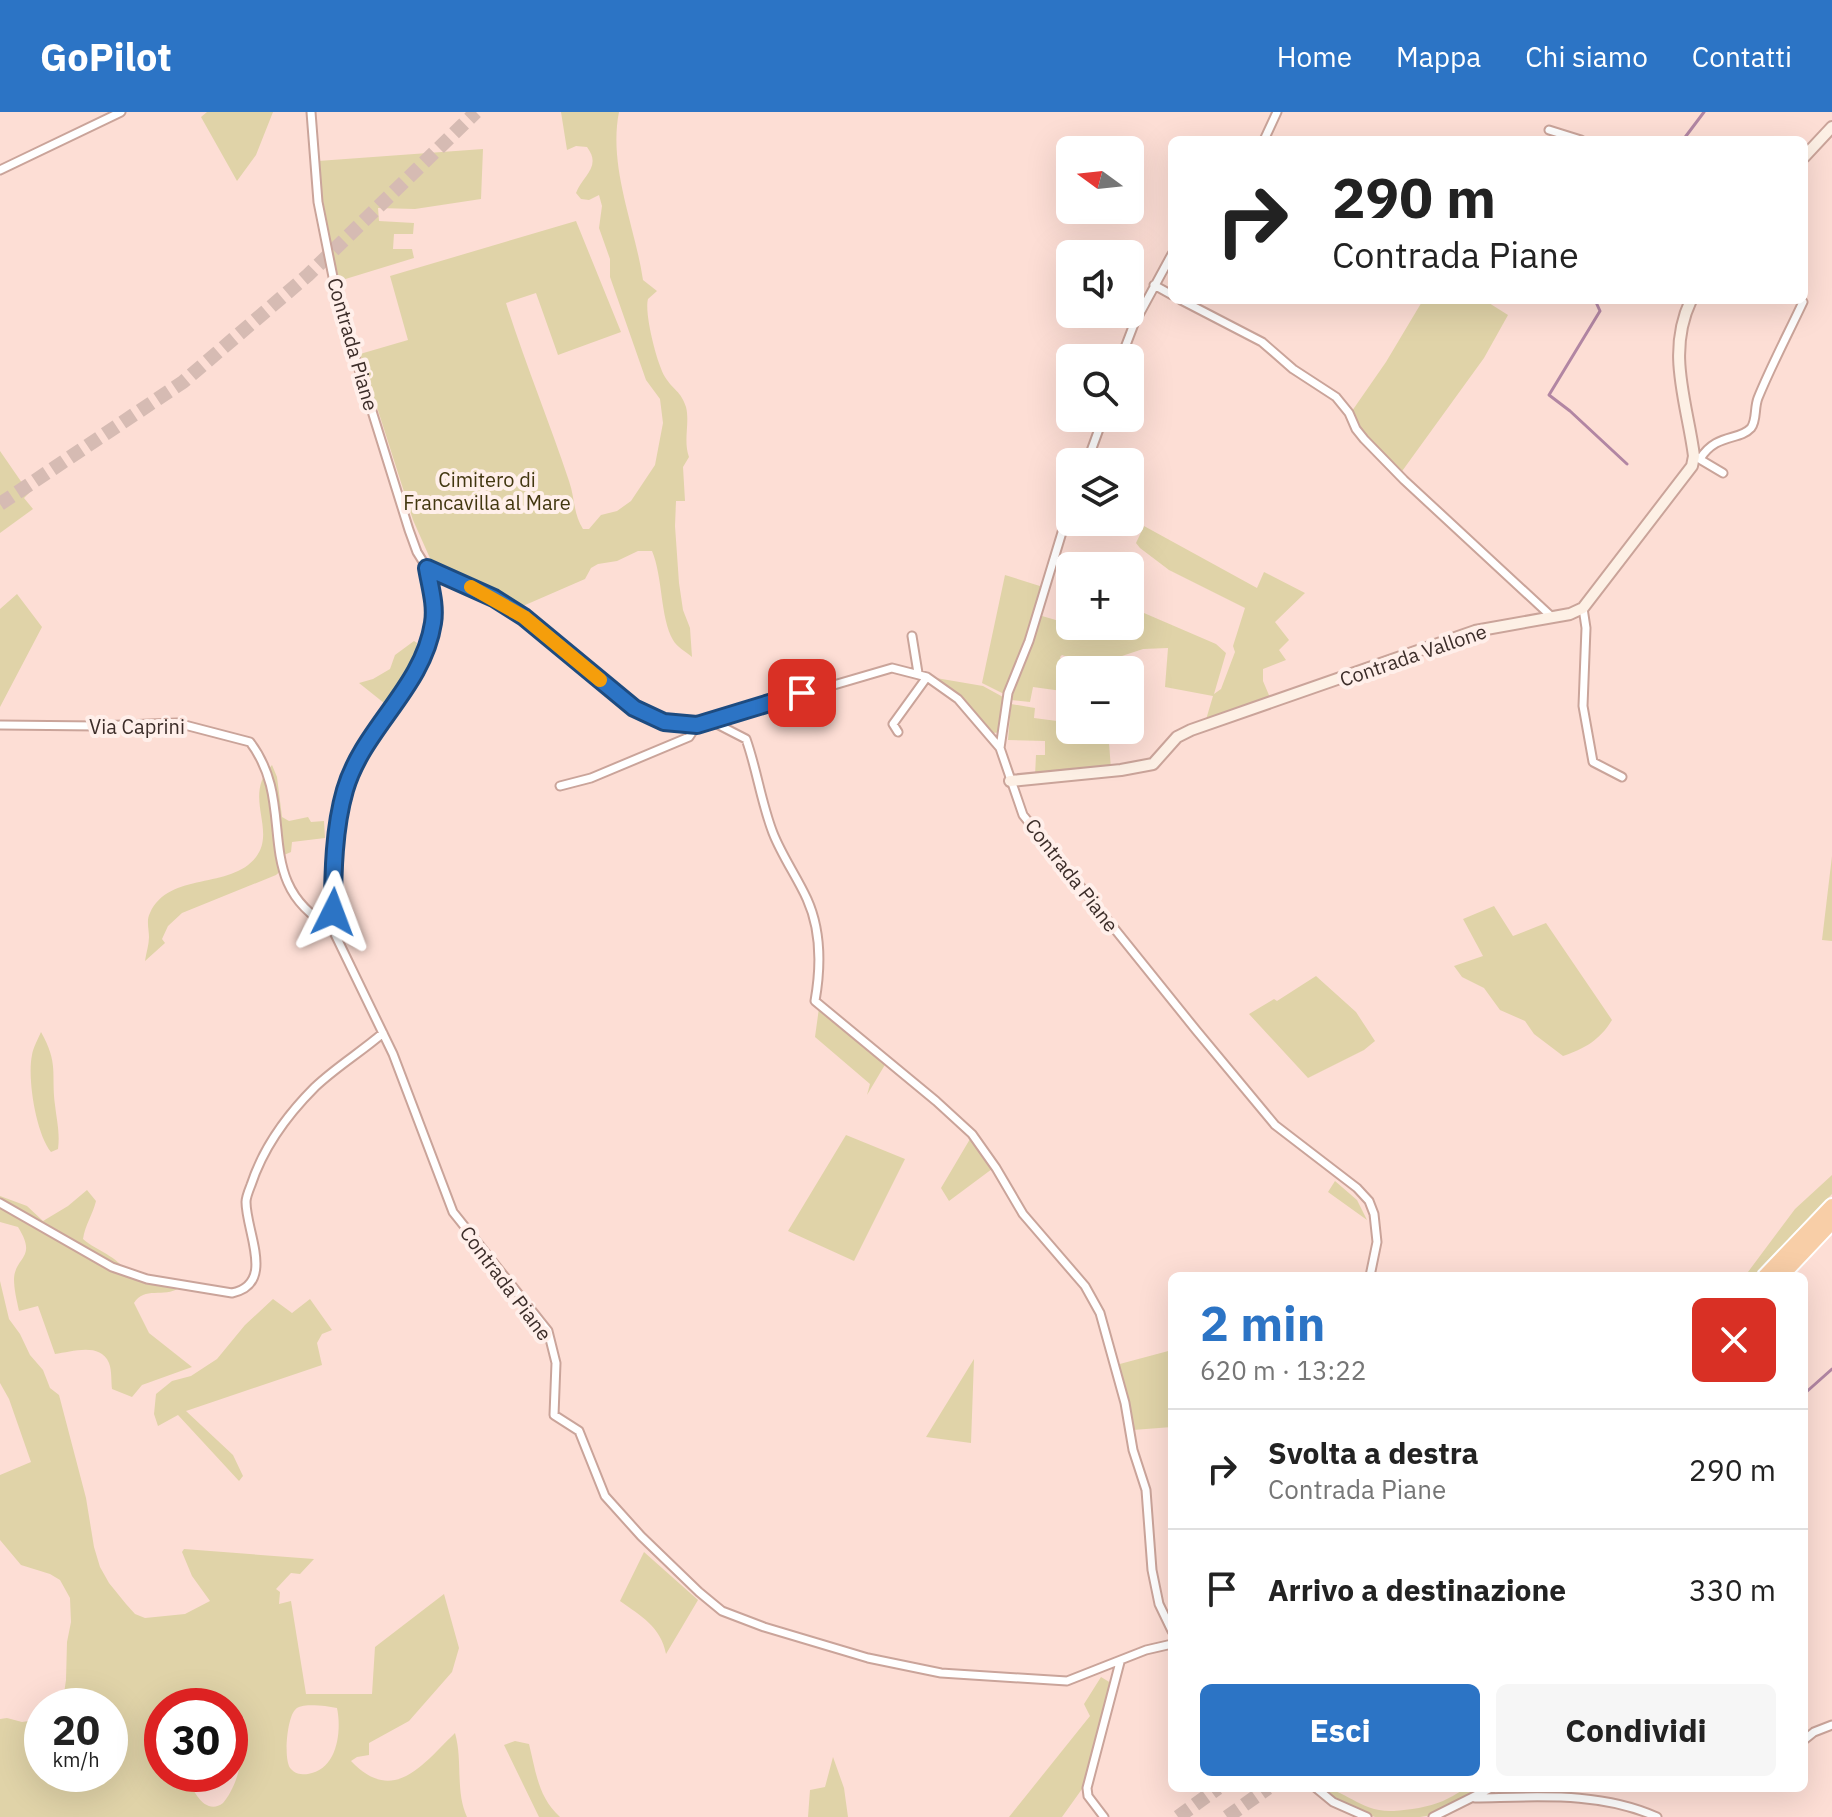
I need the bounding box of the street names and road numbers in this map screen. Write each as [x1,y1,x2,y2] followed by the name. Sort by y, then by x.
[321,274,385,414] street label: Contrada Piane
[1336,617,1490,693] street label: Contrada Vallone
[89,713,185,740] street label: Via Caprini
[1019,813,1125,937] street label: Contrada Piane
[454,1220,558,1346] street label: Contrada Piane

